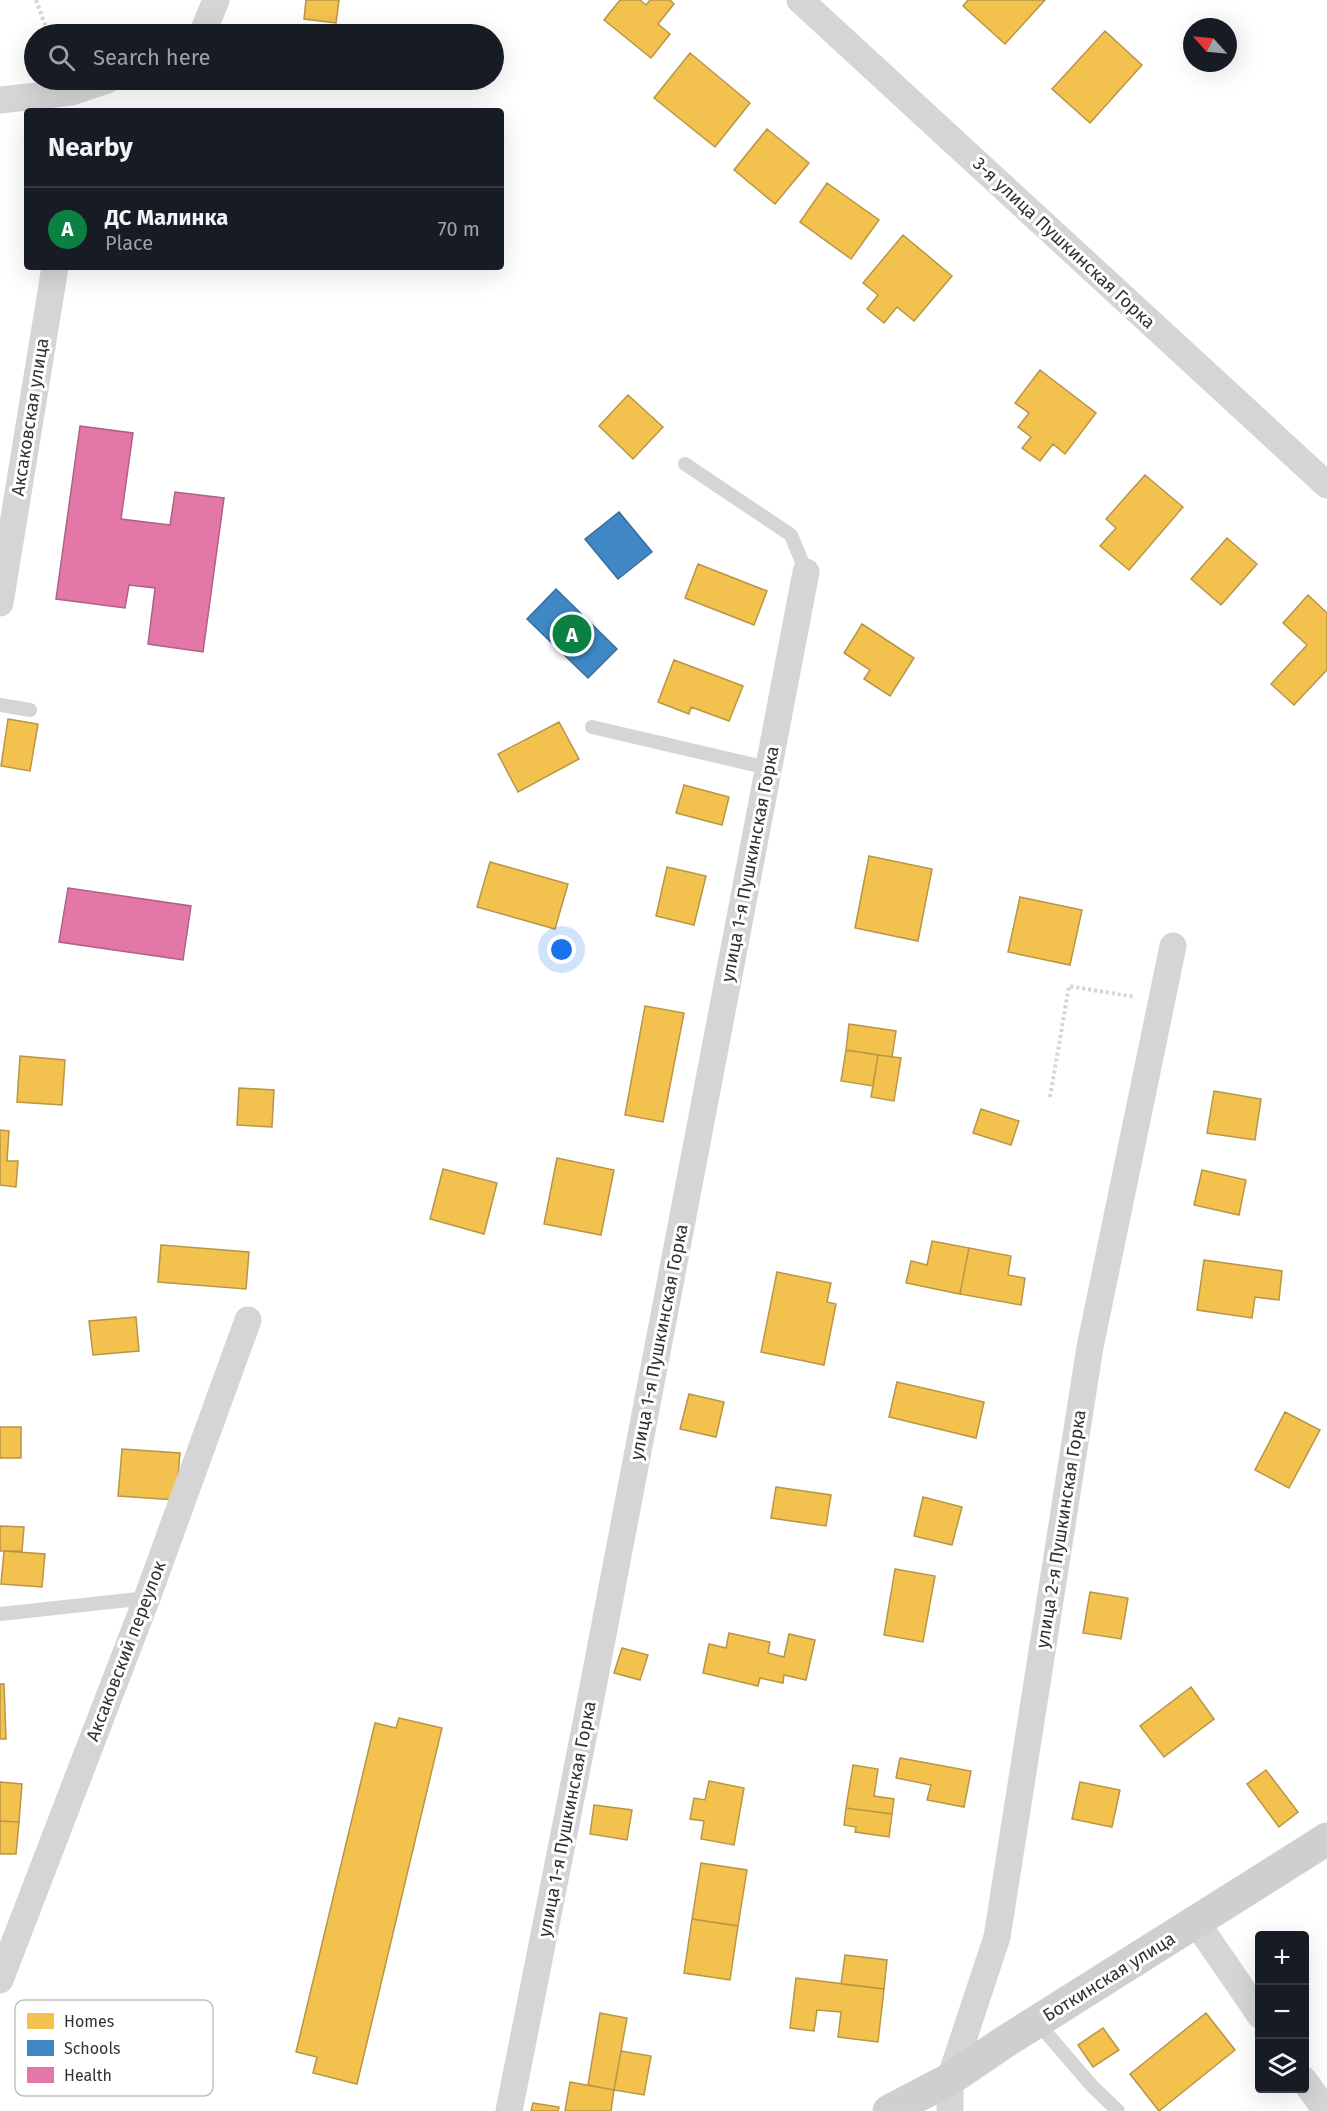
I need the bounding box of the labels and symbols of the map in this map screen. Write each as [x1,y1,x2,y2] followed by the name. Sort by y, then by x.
[1183,18,1237,72] north arrow
[968,153,1160,333] street label: 3-я улица Пушкинская Горка
[7,336,53,498] street label: Аксаковская улица
[552,612,592,656] pin: A
[716,744,784,984] street label: улица 1-я Пушкинская Горка
[547,935,576,964] your location
[625,1222,693,1462] street label: улица 1-я Пушкинская Горка
[1031,1408,1091,1650] street label: улица 2-я Пушкинская Горка
[81,1557,171,1744] street label: Аксаковский переулок
[533,1699,601,1939] street label: улица 1-я Пушкинская Горка
[1039,1927,1179,2027] street label: Боткинская улица
[15,2000,213,2096] legend
[64,2012,114,2031] text: Homes
[64,2039,121,2058] text: Schools
[64,2066,112,2085] text: Health

